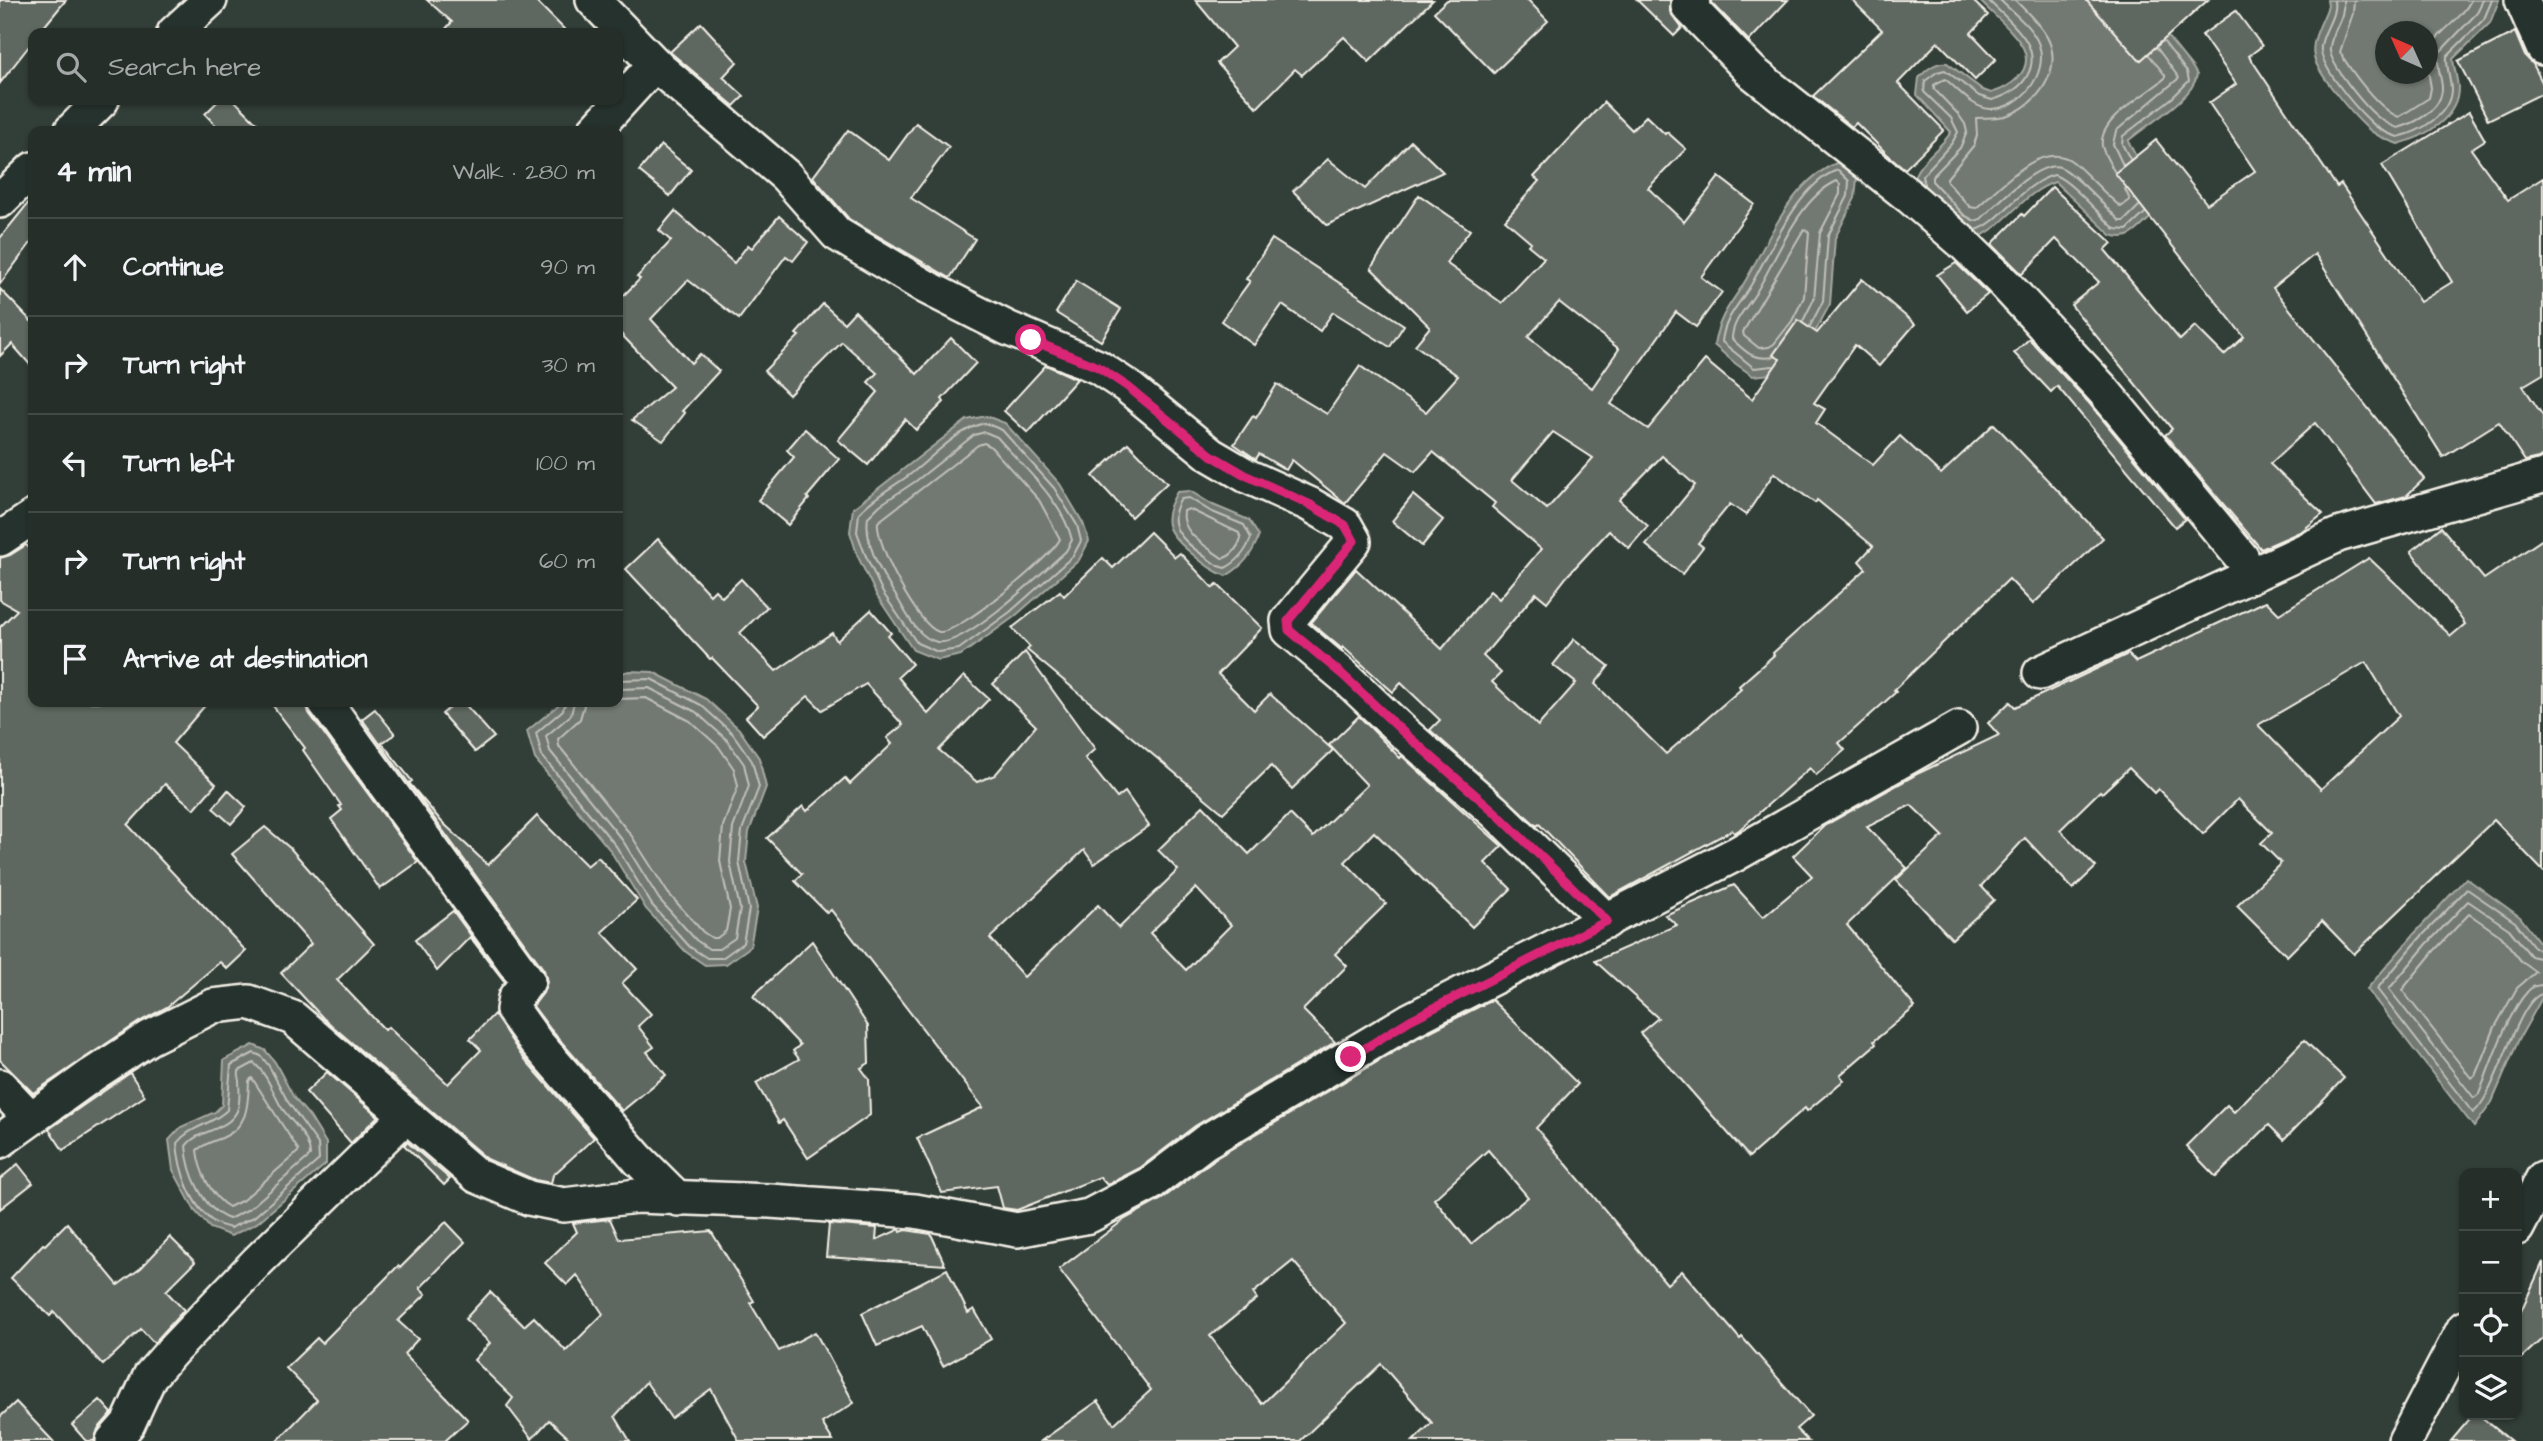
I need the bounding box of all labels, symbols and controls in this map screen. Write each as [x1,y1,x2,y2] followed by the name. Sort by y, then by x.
[2375,21,2438,84] north arrow
[28,28,623,105] search box
[52,48,90,86] icon: search
[108,49,261,85] text: Search here
[56,151,131,193] text: 4 min
[453,156,595,188] text: Walk · 280 m
[56,248,94,286] icon: ahead
[123,249,224,285] text: Continue
[540,251,595,283] text: 90 m
[1015,324,1046,355] route start
[56,346,94,384] icon: right
[123,347,245,383] text: Turn right
[542,349,595,381] text: 30 m
[56,444,94,482] icon: left
[123,445,234,481] text: Turn left
[536,447,595,479] text: 100 m
[56,542,94,580] icon: right
[123,543,245,579] text: Turn right
[539,545,595,577] text: 60 m
[56,640,94,678] icon: arrive
[123,641,368,677] text: Arrive at destination
[1335,1041,1366,1072] route end
[2459,1168,2522,1420] map controls
[2459,1168,2522,1231] button: +
[2459,1231,2522,1294] button: −
[2459,1294,2522,1357] button: locate
[2459,1357,2522,1420] button: layers

